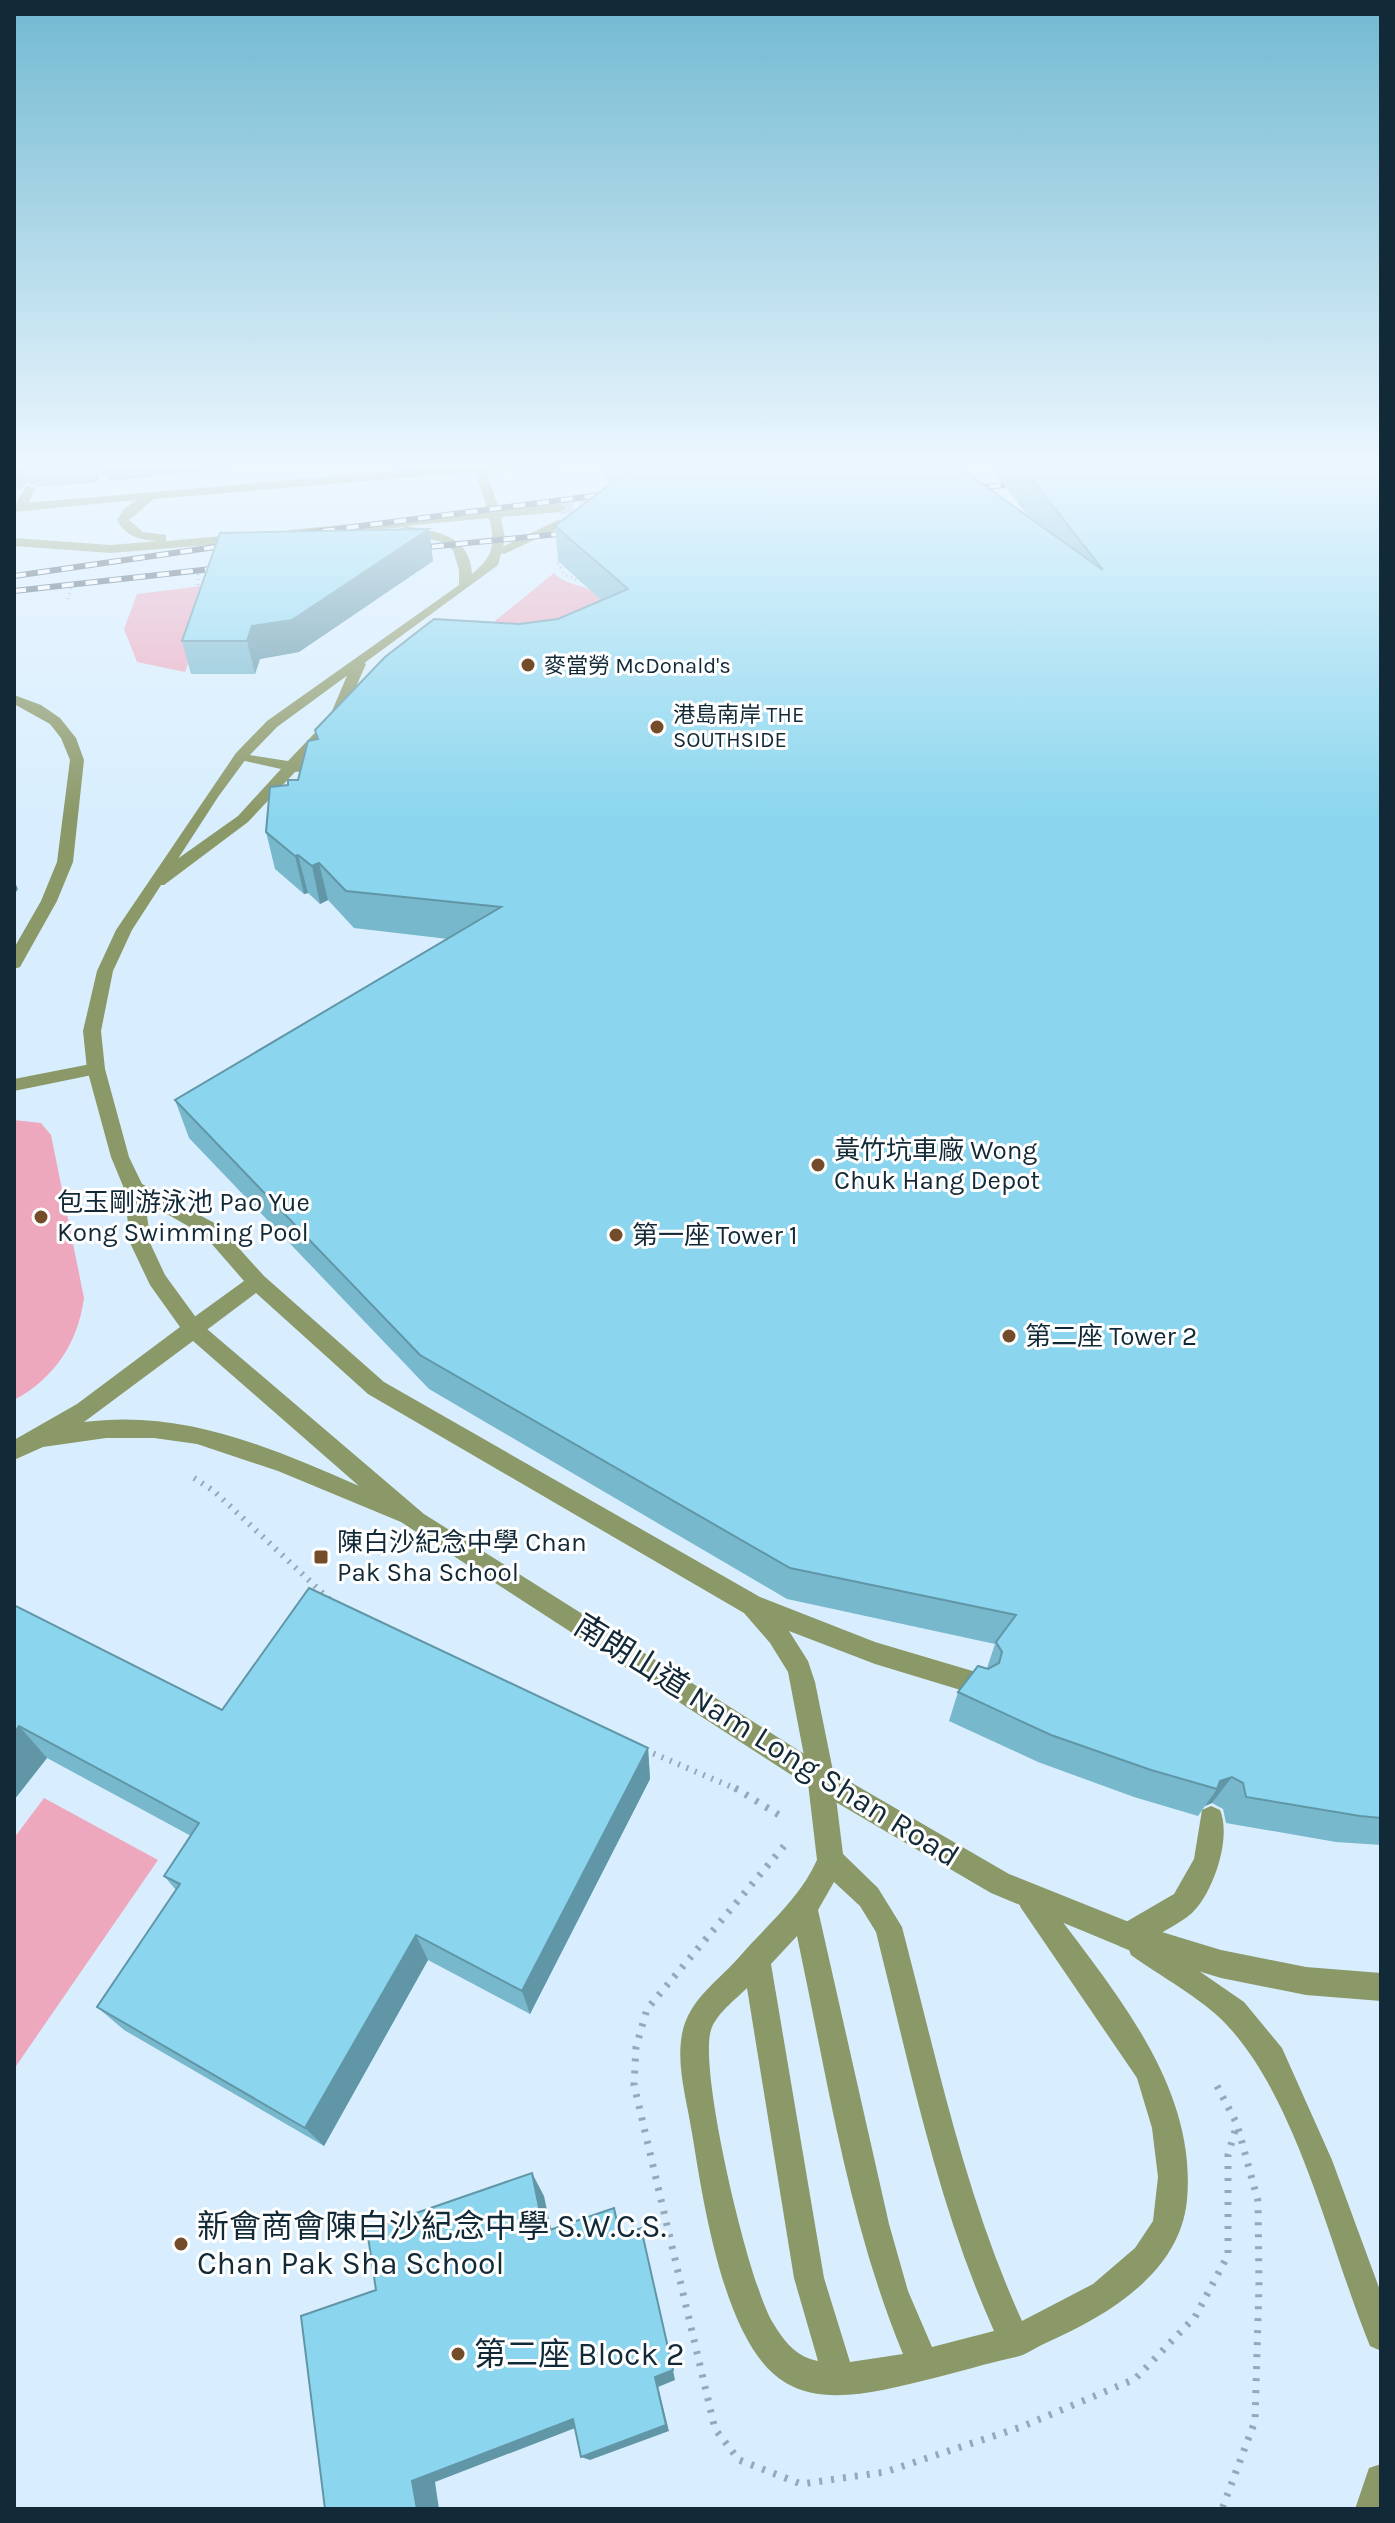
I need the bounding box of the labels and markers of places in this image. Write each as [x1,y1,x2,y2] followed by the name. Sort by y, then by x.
[544,653,731,679] place label: 麥當勞 McDonald's
[519,656,537,674] marker: 麥當勞 McDonald's
[673,702,804,753] place label: 港島南岸 THE SOUTHSIDE
[648,718,666,736] marker: 港島南岸 THE SOUTHSIDE
[834,1135,1040,1196] place label: 黃竹坑車廠 Wong Chuk Hang Depot
[809,1156,827,1174] marker: 黃竹坑車廠 Wong Chuk Hang Depot
[57,1187,310,1248] place label: 包玉剛游泳池 Pao Yue Kong Swimming Pool
[32,1208,50,1226] marker: 包玉剛游泳池 Pao Yue Kong Swimming Pool
[632,1220,798,1251] place label: 第一座 Tower 1
[607,1226,625,1244] marker: 第一座 Tower 1
[1025,1321,1197,1352] place label: 第二座 Tower 2
[1000,1327,1018,1345] marker: 第二座 Tower 2
[337,1527,587,1588] place label: 陳白沙紀念中學 Chan Pak Sha School
[312,1548,330,1566] marker: 陳白沙紀念中學 Chan Pak Sha School
[197,2208,666,2282] place label: 新會商會陳白沙紀念中學 S.W.C.S. Chan Pak Sha School
[172,2235,190,2253] marker: 新會商會陳白沙紀念中學 S.W.C.S. Chan Pak Sha School
[474,2336,685,2373] place label: 第二座 Block 2
[449,2345,467,2363] marker: 第二座 Block 2

